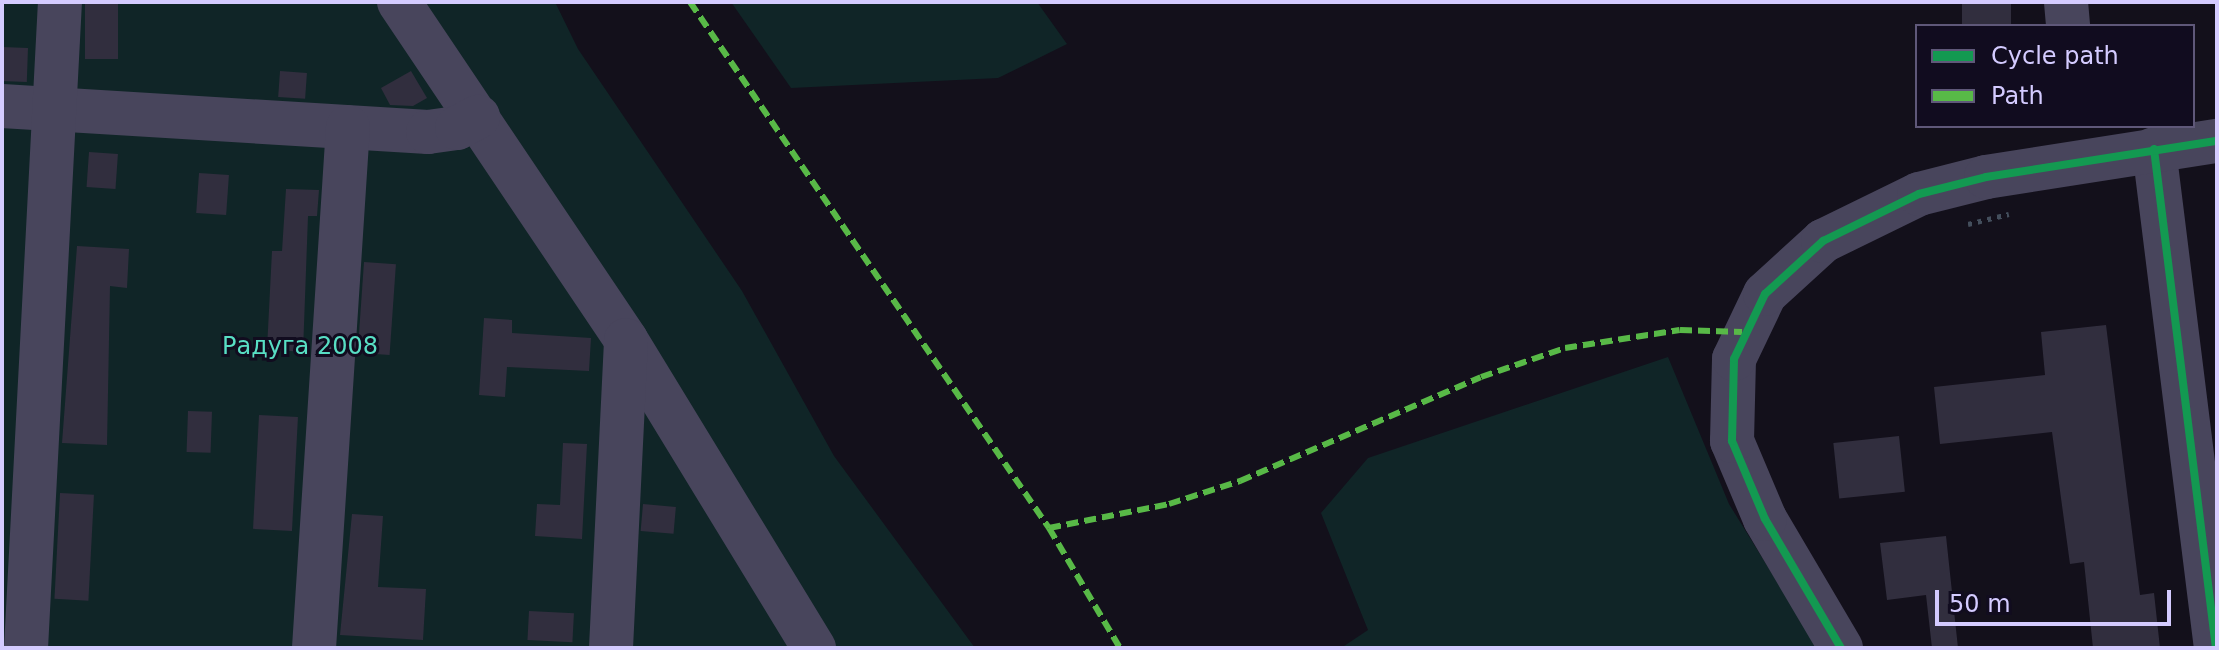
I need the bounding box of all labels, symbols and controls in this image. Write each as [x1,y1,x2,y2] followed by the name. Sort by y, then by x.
[1915,24,2195,128] legend
[1991,42,2119,70] text: Cycle path
[1991,82,2044,110] text: Path
[222,333,378,361] park label: Радуга 2008
[1939,574,2175,624] scale bar
[1949,590,2011,618] text: 50 m

